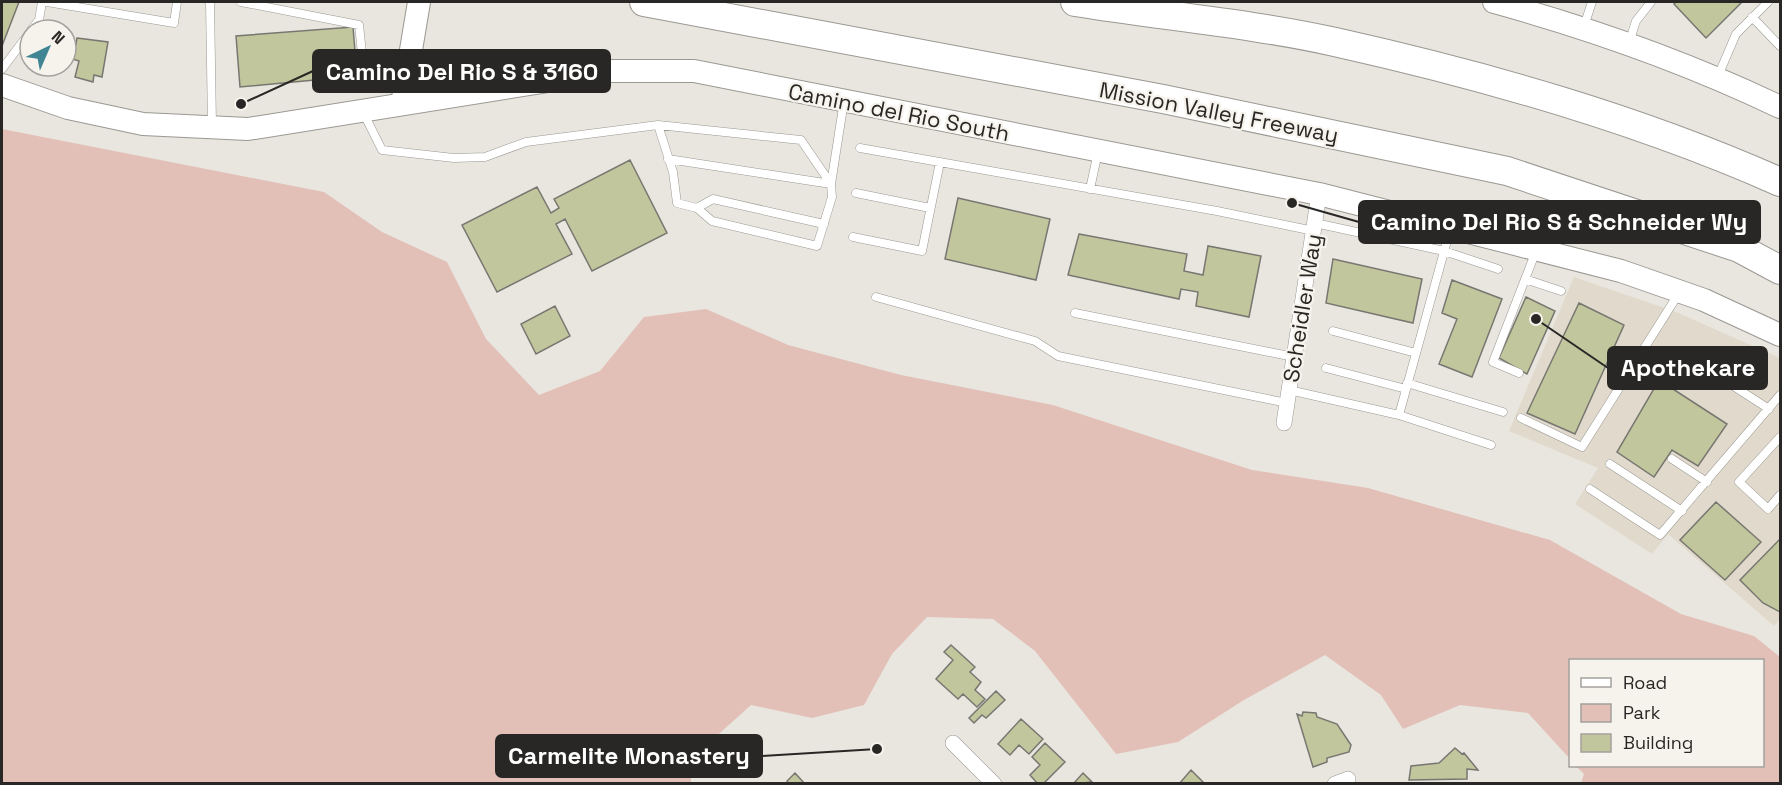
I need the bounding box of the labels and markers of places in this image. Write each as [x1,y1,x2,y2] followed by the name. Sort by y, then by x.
[313,50,610,92] callout: Camino Del Rio S & 3160
[1359,201,1760,243] callout: Camino Del Rio S & Schneider Wy
[1608,347,1767,389] callout: Apothekare
[496,735,762,777] callout: Carmelite Monastery

